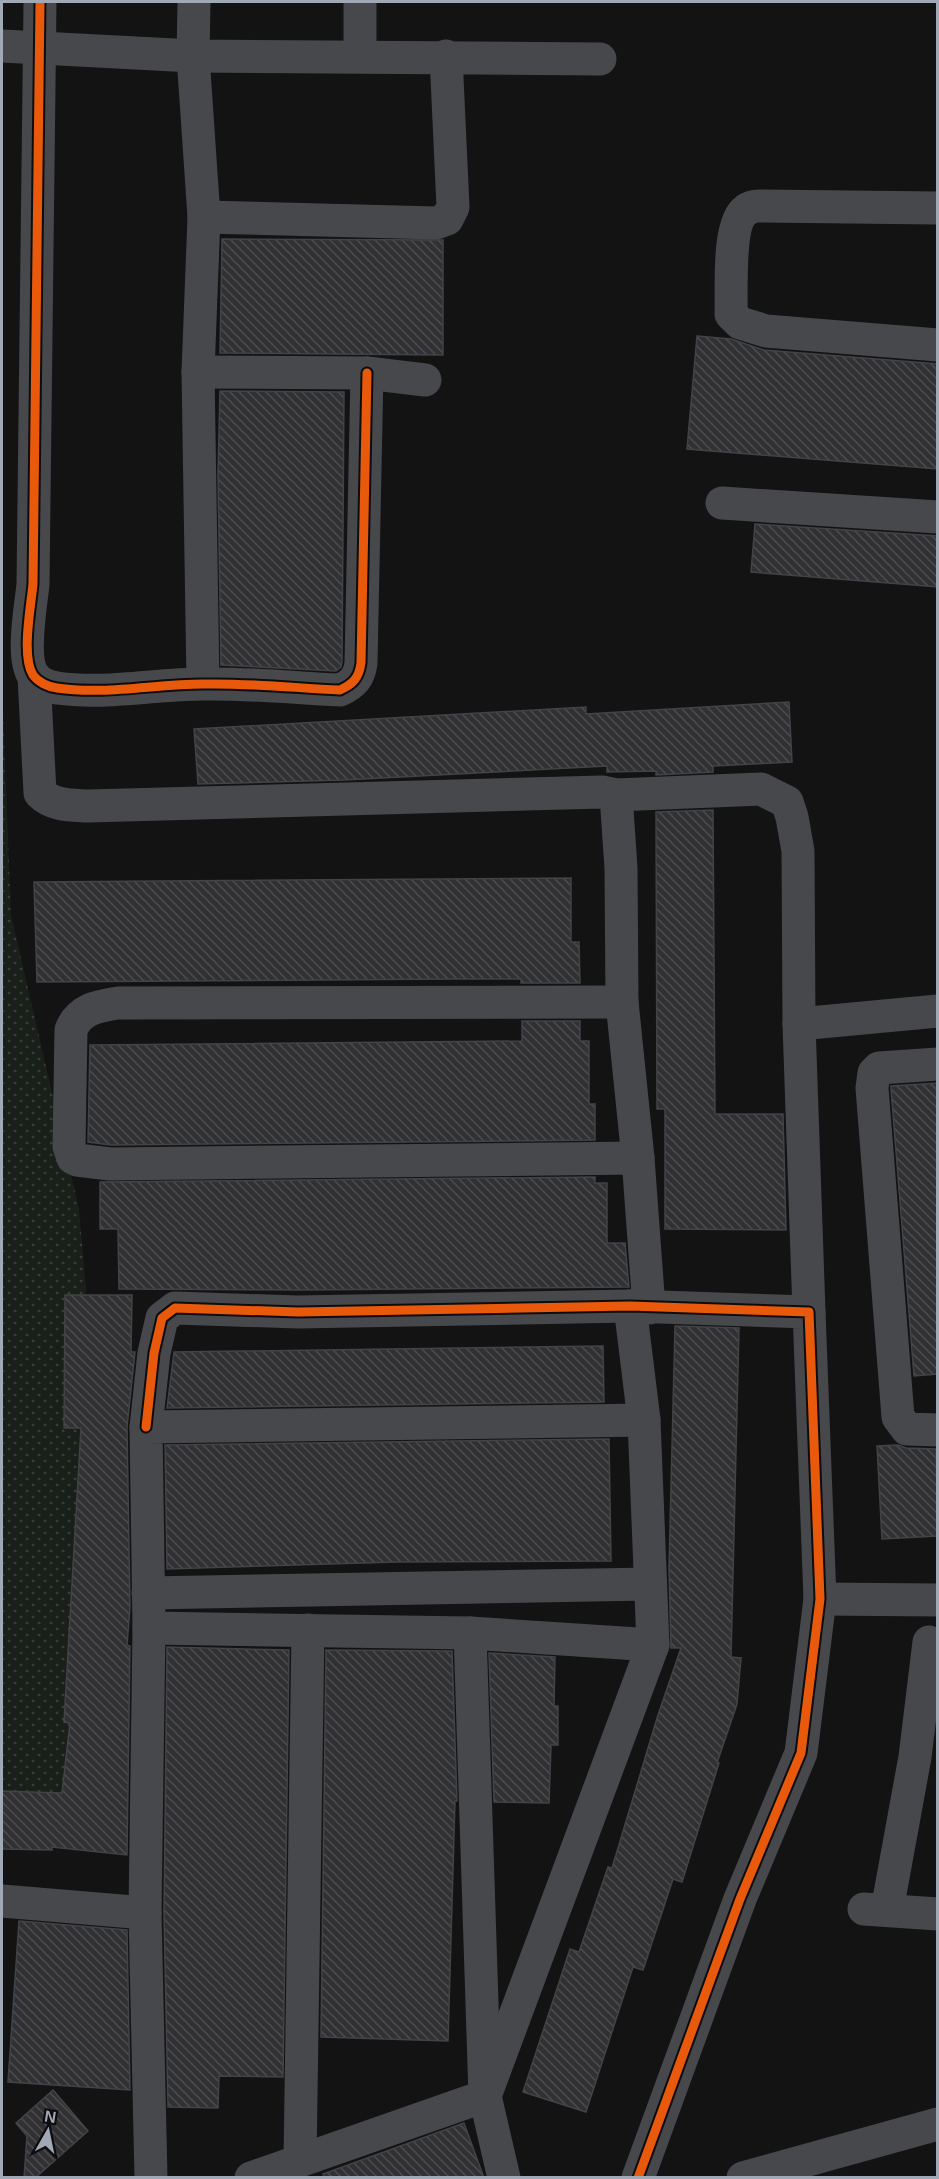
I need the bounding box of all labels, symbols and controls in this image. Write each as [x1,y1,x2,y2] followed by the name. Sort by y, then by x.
[18,2101,78,2161] north arrow
[43,2107,57,2126] text: N

